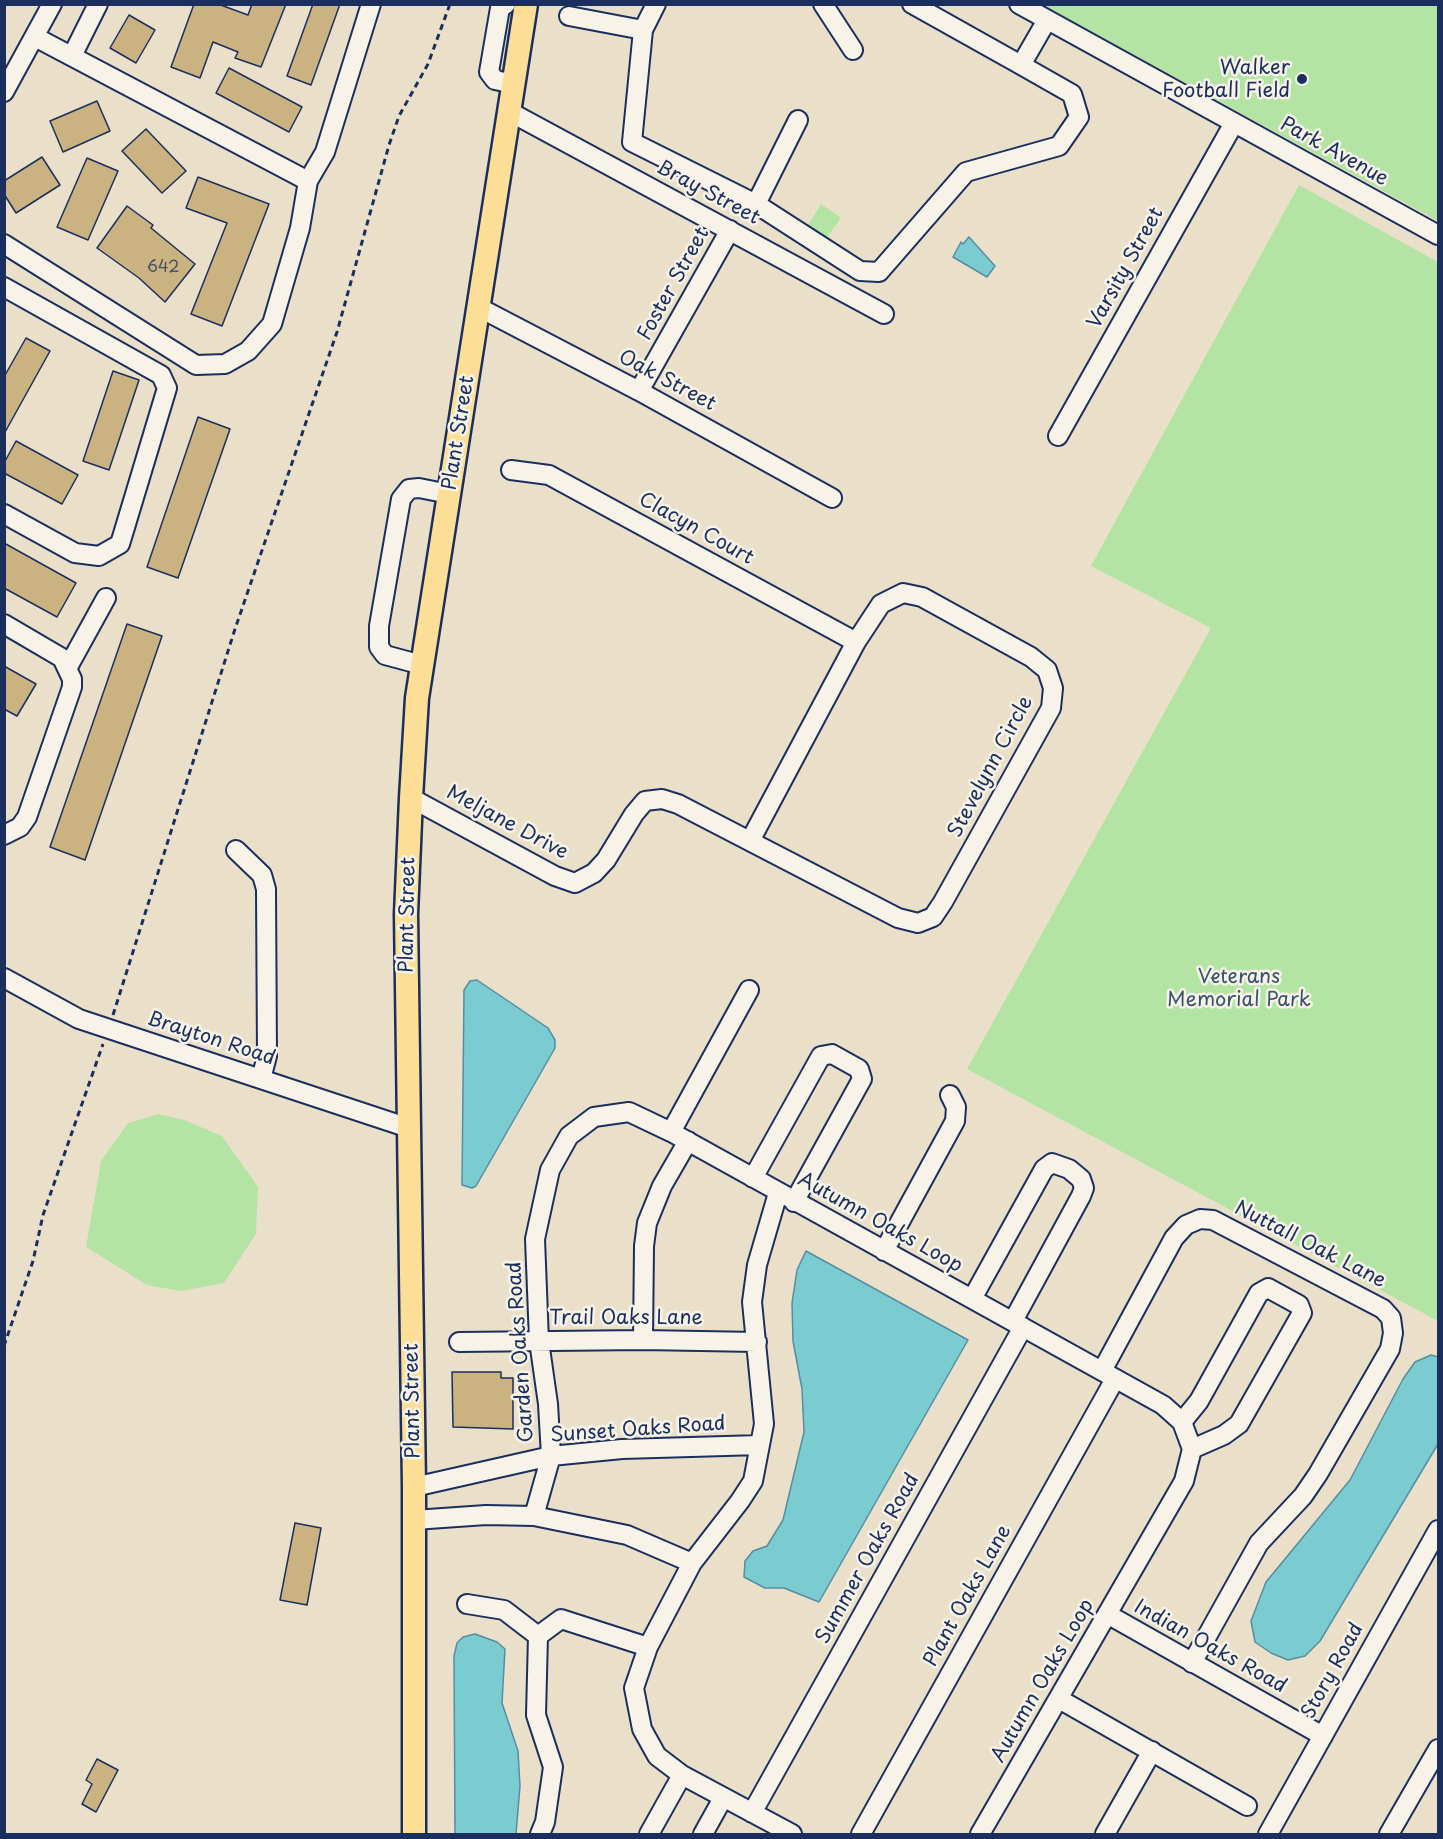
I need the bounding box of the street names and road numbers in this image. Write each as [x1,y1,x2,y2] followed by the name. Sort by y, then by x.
[1276,113,1392,191] street label: Park Avenue
[652,156,764,230] street label: Bray Street
[1083,203,1169,333] street label: Varsity Street
[633,223,715,345] street label: Foster Street
[614,345,720,417] street label: Oak Street
[438,374,480,492] street label: Plant Street
[634,488,758,570] street label: Clacyn Court
[944,692,1038,842] street label: Stevelynn Circle
[442,781,572,865] street label: Meljane Drive
[395,857,421,973] street label: Plant Street
[144,1007,278,1071] street label: Brayton Road
[794,1168,966,1278] street label: Autumn Oaks Loop
[1230,1196,1390,1294] street label: Nuttall Oak Lane
[503,1261,539,1443] street label: Garden Oaks Road
[549,1306,703,1330] street label: Trail Oaks Lane
[400,1343,426,1459] street label: Plant Street
[550,1412,726,1448] street label: Sunset Oaks Road
[811,1470,925,1648] street label: Summer Oaks Road
[919,1521,1017,1671] street label: Plant Oaks Lane
[987,1595,1099,1767] street label: Autumn Oaks Loop
[1130,1595,1290,1699] street label: Indian Oaks Road
[1297,1619,1369,1723] street label: Story Road

